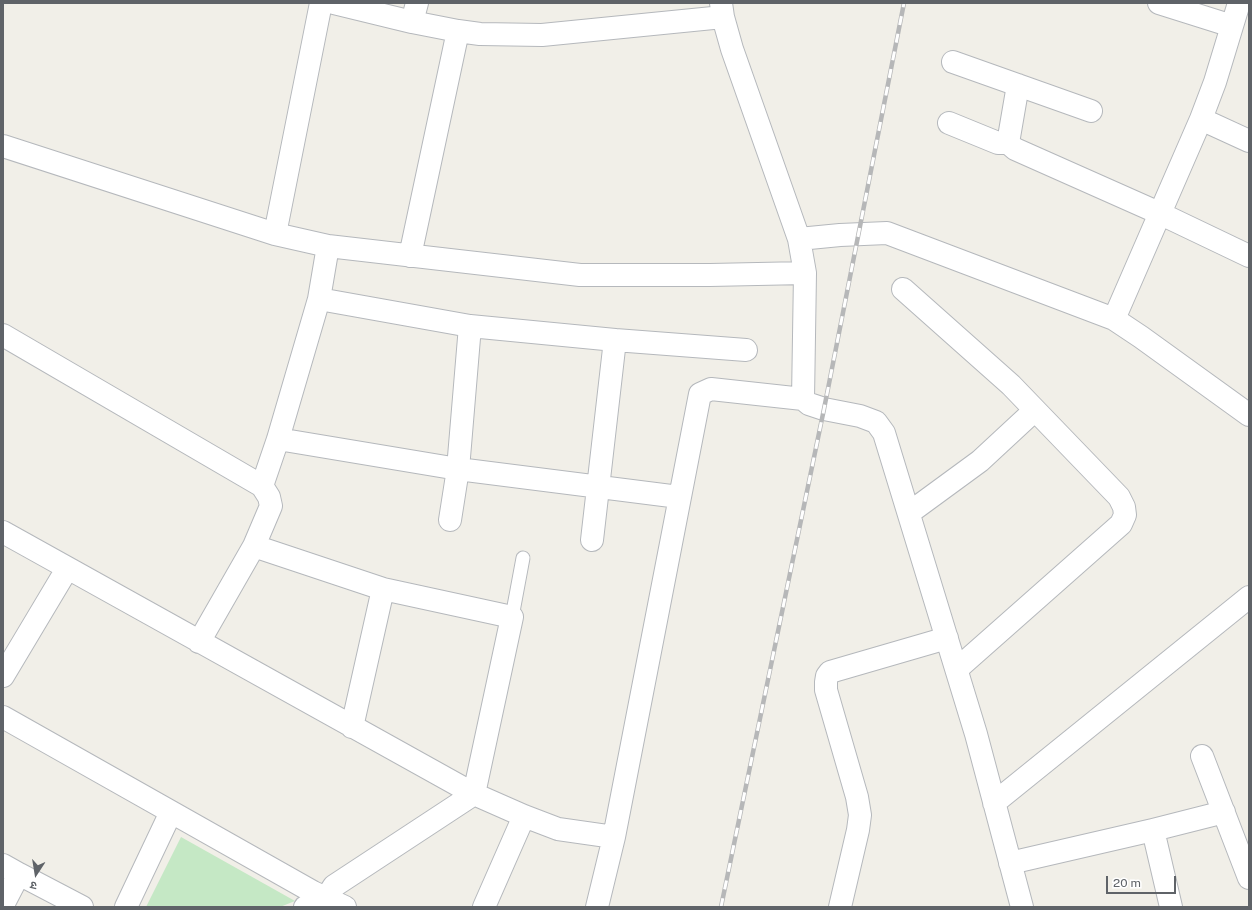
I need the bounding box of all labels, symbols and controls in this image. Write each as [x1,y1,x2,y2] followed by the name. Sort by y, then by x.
[16,854,56,894] north arrow
[1108,868,1178,894] scale bar
[1113,876,1141,890] text: 20 m
[29,879,38,892] text: उ

